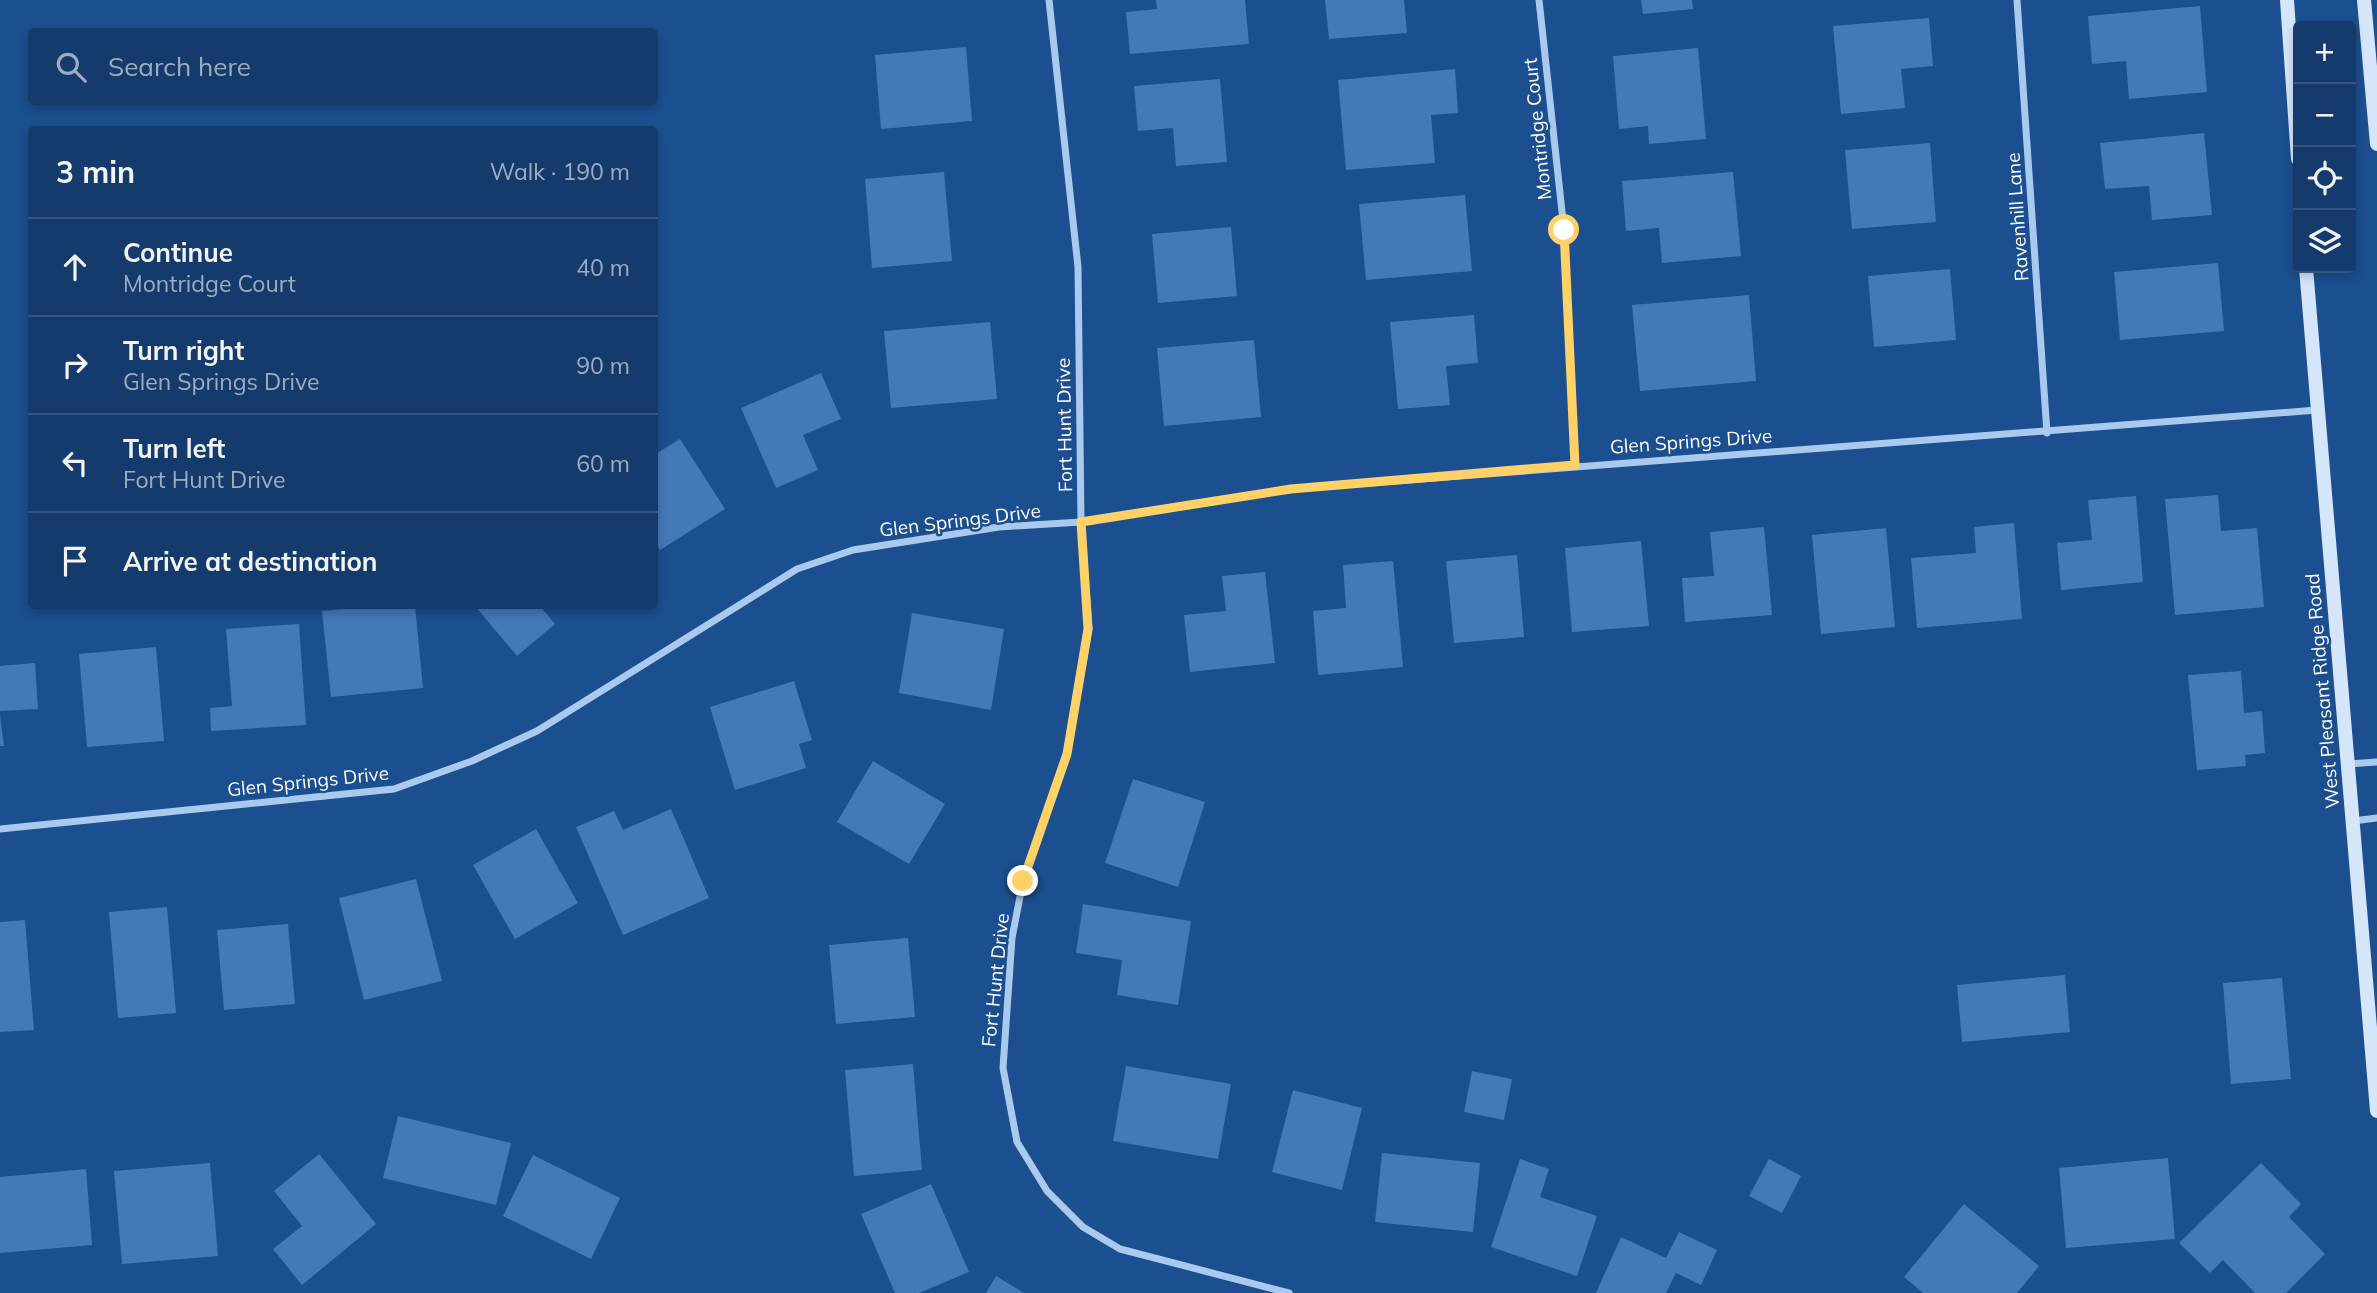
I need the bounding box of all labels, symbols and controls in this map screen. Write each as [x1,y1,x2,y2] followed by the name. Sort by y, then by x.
[2293,21,2356,273] map controls
[2293,21,2356,84] button: +
[28,28,658,105] search box
[52,48,90,86] icon: search
[108,50,251,83] text: Search here
[1518,56,1556,201] street label: Montridge Court
[2293,84,2356,147] button: −
[2293,147,2356,210] button: locate
[2001,152,2033,282] street label: Ravenhill Lane
[56,153,135,191] text: 3 min
[490,157,630,186] text: Walk · 190 m
[2293,210,2356,273] button: layers
[1548,214,1579,245] route start
[123,236,233,269] text: Continue
[56,248,94,286] icon: ahead
[576,253,630,282] text: 40 m
[123,269,296,298] text: Montridge Court
[123,334,244,367] text: Turn right
[56,346,94,384] icon: right
[576,351,630,380] text: 90 m
[1051,358,1077,492] street label: Fort Hunt Drive
[123,367,320,396] text: Glen Springs Drive
[1609,423,1773,459] street label: Glen Springs Drive
[123,432,225,465] text: Turn left
[56,444,94,482] icon: left
[576,449,630,478] text: 60 m
[123,465,286,494] text: Fort Hunt Drive
[878,498,1042,542] street label: Glen Springs Drive
[56,542,94,580] icon: arrive
[123,545,378,578] text: Arrive at destination
[2300,572,2344,810] street label: West Pleasant Ridge Road
[226,761,390,801] street label: Glen Springs Drive
[1007,865,1038,896] route end
[976,912,1014,1048] street label: Fort Hunt Drive

